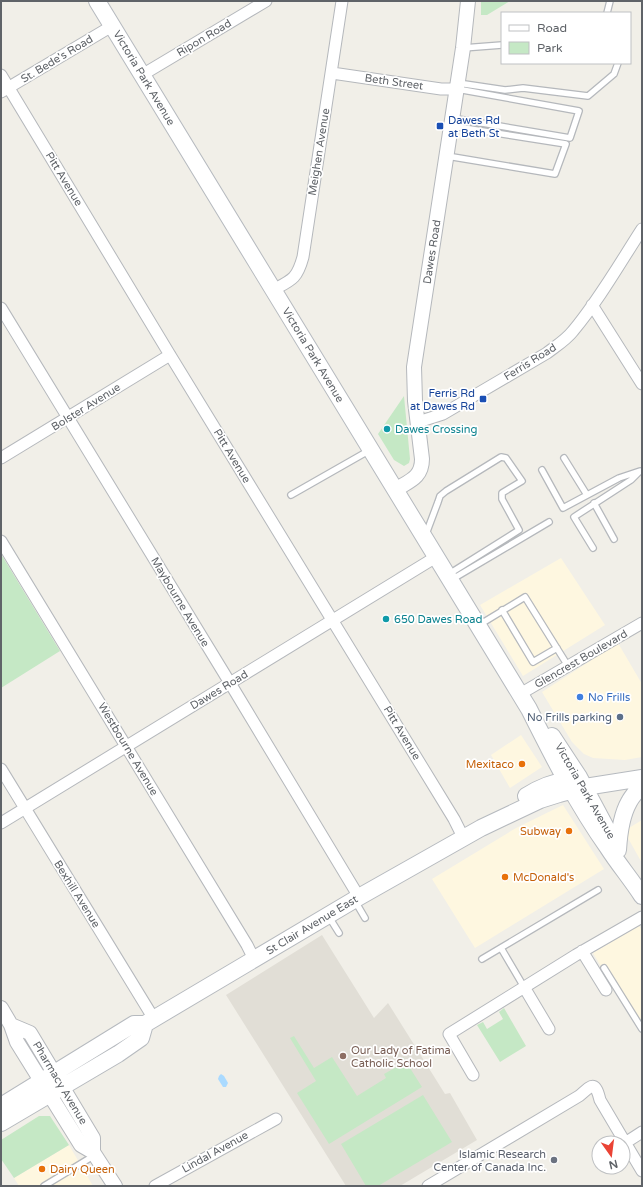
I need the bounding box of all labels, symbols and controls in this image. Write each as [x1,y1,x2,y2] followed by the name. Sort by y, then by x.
[501,12,631,64] legend
[174,17,234,59] street label: Ripon Road
[537,21,567,35] text: Road
[110,28,178,128] street label: Victoria Park Avenue
[19,32,95,86] street label: St. Bede's Road
[537,41,563,55] text: Park
[364,71,424,93] street label: Beth Street
[306,107,332,197] street label: Meighen Avenue
[448,114,500,140] place label: Dawes Rd at Beth St
[435,121,445,131] marker: Dawes Rd at Beth St
[43,150,85,208] street label: Pitt Avenue
[421,219,444,285] street label: Dawes Road
[279,305,347,405] street label: Victoria Park Avenue
[501,341,559,383] street label: Ferris Road
[49,381,123,433] street label: Bolster Avenue
[410,387,475,413] place label: Ferris Rd at Dawes Rd
[478,394,488,404] marker: Ferris Rd at Dawes Rd
[395,423,478,436] place label: Dawes Crossing
[382,424,392,434] marker: Dawes Crossing
[211,427,253,485] street label: Pitt Avenue
[148,555,212,649] street label: Maybourne Avenue
[394,613,483,626] place label: 650 Dawes Road
[381,614,391,624] marker: 650 Dawes Road
[532,627,630,691] street label: Glencrest Boulevard
[188,668,250,712] street label: Dawes Road
[588,691,630,704] place label: No Frills
[575,692,585,702] marker: No Frills
[95,700,161,798] street label: Westbourne Avenue
[381,704,423,762] street label: Pitt Avenue
[527,711,612,724] place label: No Frills parking
[615,712,625,722] marker: No Frills parking
[552,741,618,841] street label: Victoria Park Avenue
[466,758,514,771] place label: Mexitaco
[517,759,527,769] marker: Mexitaco
[520,825,561,838] place label: Subway
[564,826,574,836] marker: Subway
[51,858,103,930] street label: Bexhill Avenue
[513,871,574,884] place label: McDonald's
[500,872,510,882] marker: McDonald's
[264,892,360,958] street label: St Clair Avenue East
[30,1039,90,1127] street label: Pharmacy Avenue
[351,1044,451,1070] place label: Our Lady of Fatima Catholic School
[338,1051,348,1061] marker: Our Lady of Fatima Catholic School
[180,1128,250,1176] street label: Lindal Avenue
[591,1135,631,1175] north arrow
[433,1148,546,1174] place label: Islamic Research Center of Canada Inc.
[549,1155,559,1165] marker: Islamic Research Center of Canada Inc.
[607,1157,619,1172] text: N
[50,1163,115,1176] place label: Dairy Queen
[37,1164,47,1174] marker: Dairy Queen

